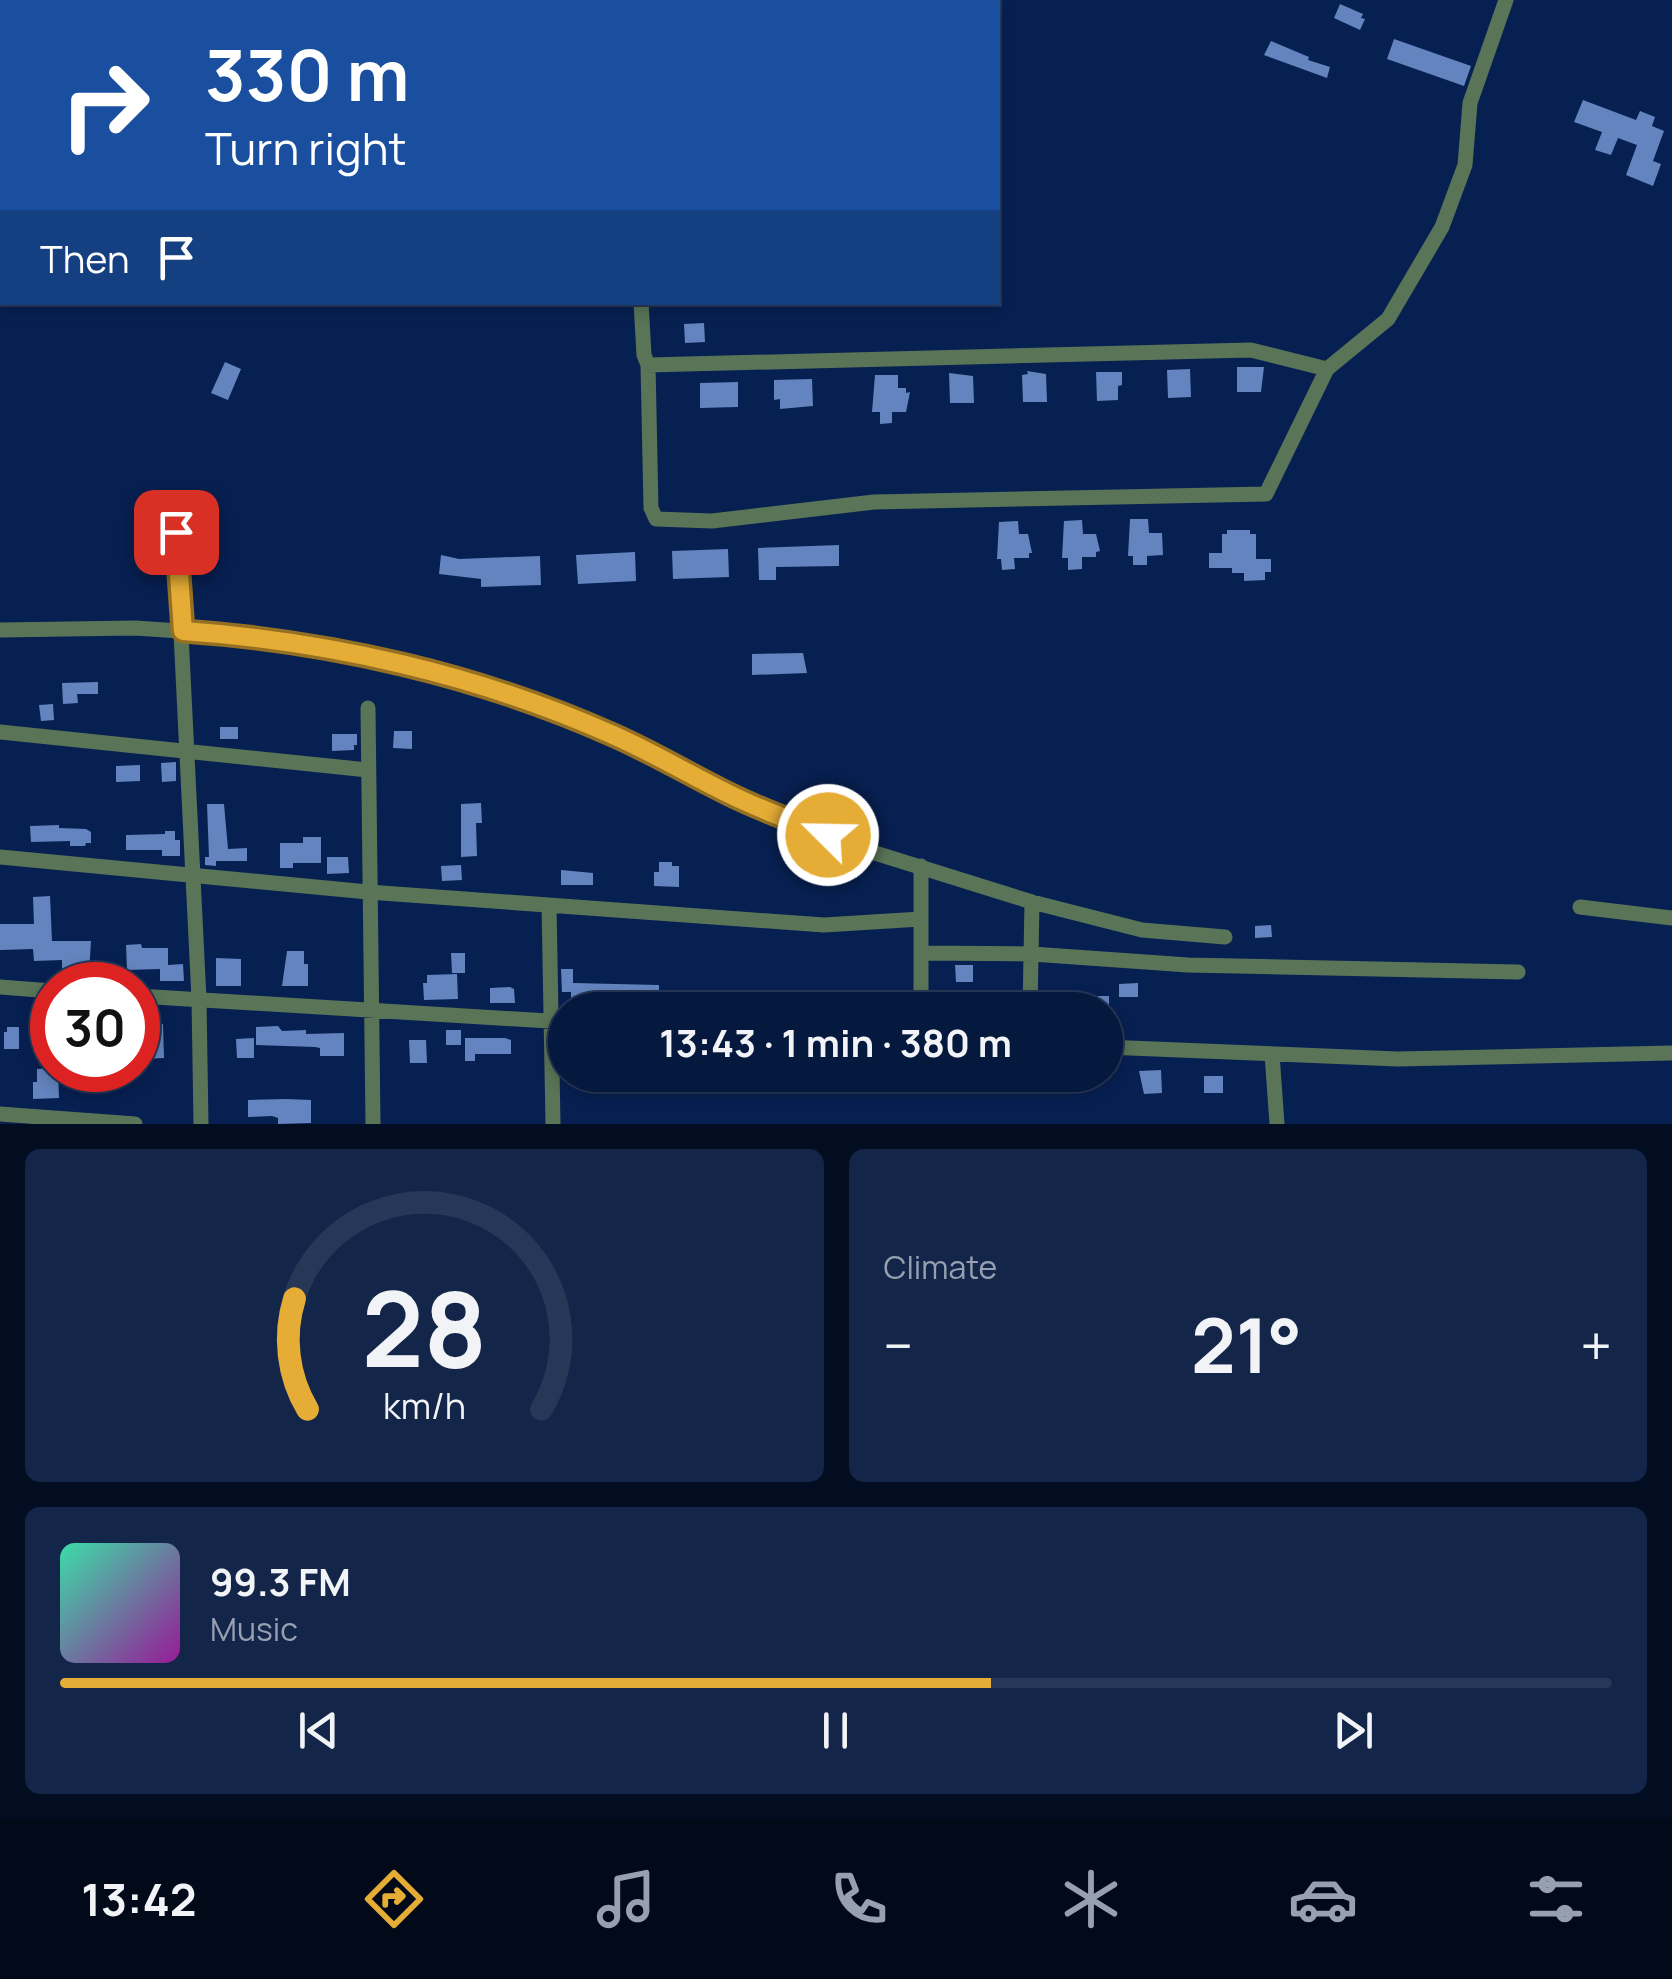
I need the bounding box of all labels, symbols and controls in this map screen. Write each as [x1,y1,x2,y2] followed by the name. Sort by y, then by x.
[205,26,409,122] text: 330 m
[40,40,170,170] icon: right
[205,117,406,179] text: Turn right
[149,230,204,285] icon: arrive
[40,232,129,284] text: Then
[134,490,219,575] pin
[149,505,204,560] icon: arrive
[776,783,880,887] position arrow
[30,962,160,1092] speed limit sign: 30
[659,1016,1012,1068] text: 13:43 · 1 min · 380 m
[884,1245,997,1289] text: Climate
[361,1256,487,1398] text: 28
[1191,1293,1302,1396] text: 21°
[884,1307,913,1383] text: −
[1580,1307,1612,1383] text: +
[383,1381,466,1430] text: km/h
[210,1555,351,1607] text: 99.3 FM
[210,1607,298,1651] text: Music
[291,1703,346,1758] icon: previous
[808,1703,863,1758] icon: pause
[1326,1703,1381,1758] icon: next
[359,1864,429,1934] icon: directions
[591,1864,661,1934] icon: music
[824,1864,894,1934] icon: phone
[1056,1864,1126,1934] icon: climate
[1288,1864,1358,1934] icon: car
[1521,1864,1591,1934] icon: filters
[81,1868,197,1930] text: 13:42

